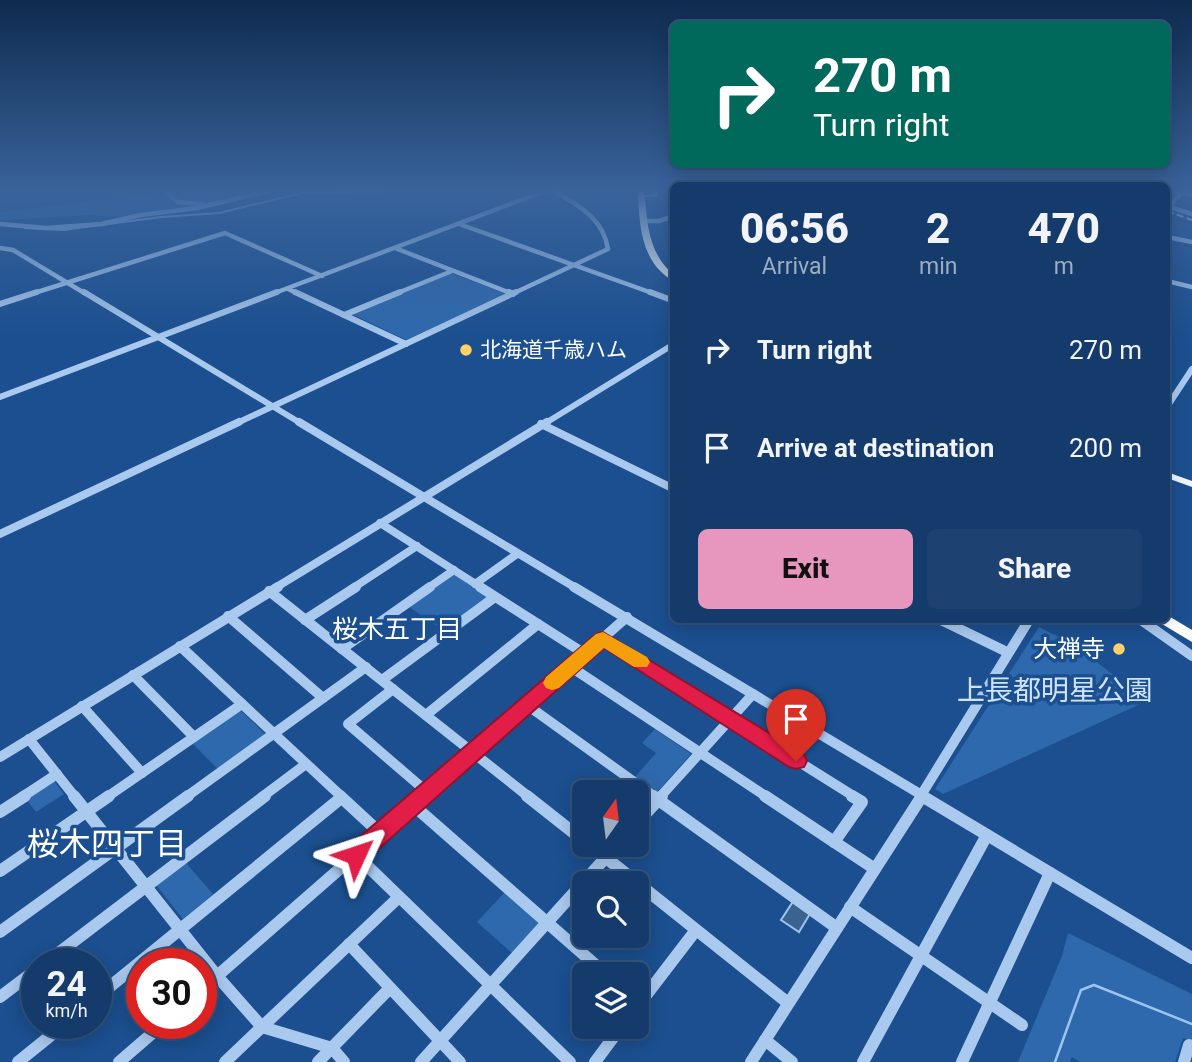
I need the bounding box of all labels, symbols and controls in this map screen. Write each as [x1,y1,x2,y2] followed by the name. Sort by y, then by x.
[813,47,952,104] text: 270 m
[698,49,789,140] icon: right
[813,106,949,144] text: Turn right
[740,204,849,253] text: 06:56
[926,204,950,253] text: 2
[1027,204,1100,253] text: 470
[762,253,827,280] text: Arrival
[919,253,957,280] text: min
[1054,253,1074,280] text: m
[698,331,736,369] icon: right
[757,335,872,365] text: Turn right
[1069,335,1142,365] text: 270 m
[480,338,627,362] place label: 北海道千歳ハム
[458,342,474,358] marker: 北海道千歳ハム
[698,429,736,467] icon: arrive
[757,433,994,463] text: Arrive at destination
[1069,433,1142,463] text: 200 m
[698,529,913,609] button: Exit
[927,529,1142,609] button: Share
[332,614,462,644] district label: 桜木五丁目
[1033,635,1105,663] place label: 大禅寺
[1111,641,1127,657] marker: 大禅寺
[957,674,1153,707] park label: 上長都明星公園
[766,689,826,761] pin
[777,700,815,738] icon: arrive
[572,780,649,858] north arrow
[572,780,649,1039] map controls
[319,818,393,892] position arrow
[27,825,187,863] district label: 桜木四丁目
[572,871,649,948] button: search
[126,948,217,1039] speed limit sign: 30
[572,962,649,1039] button: layers
[46,964,87,1005] text: 24
[45,1000,88,1021] text: km/h

